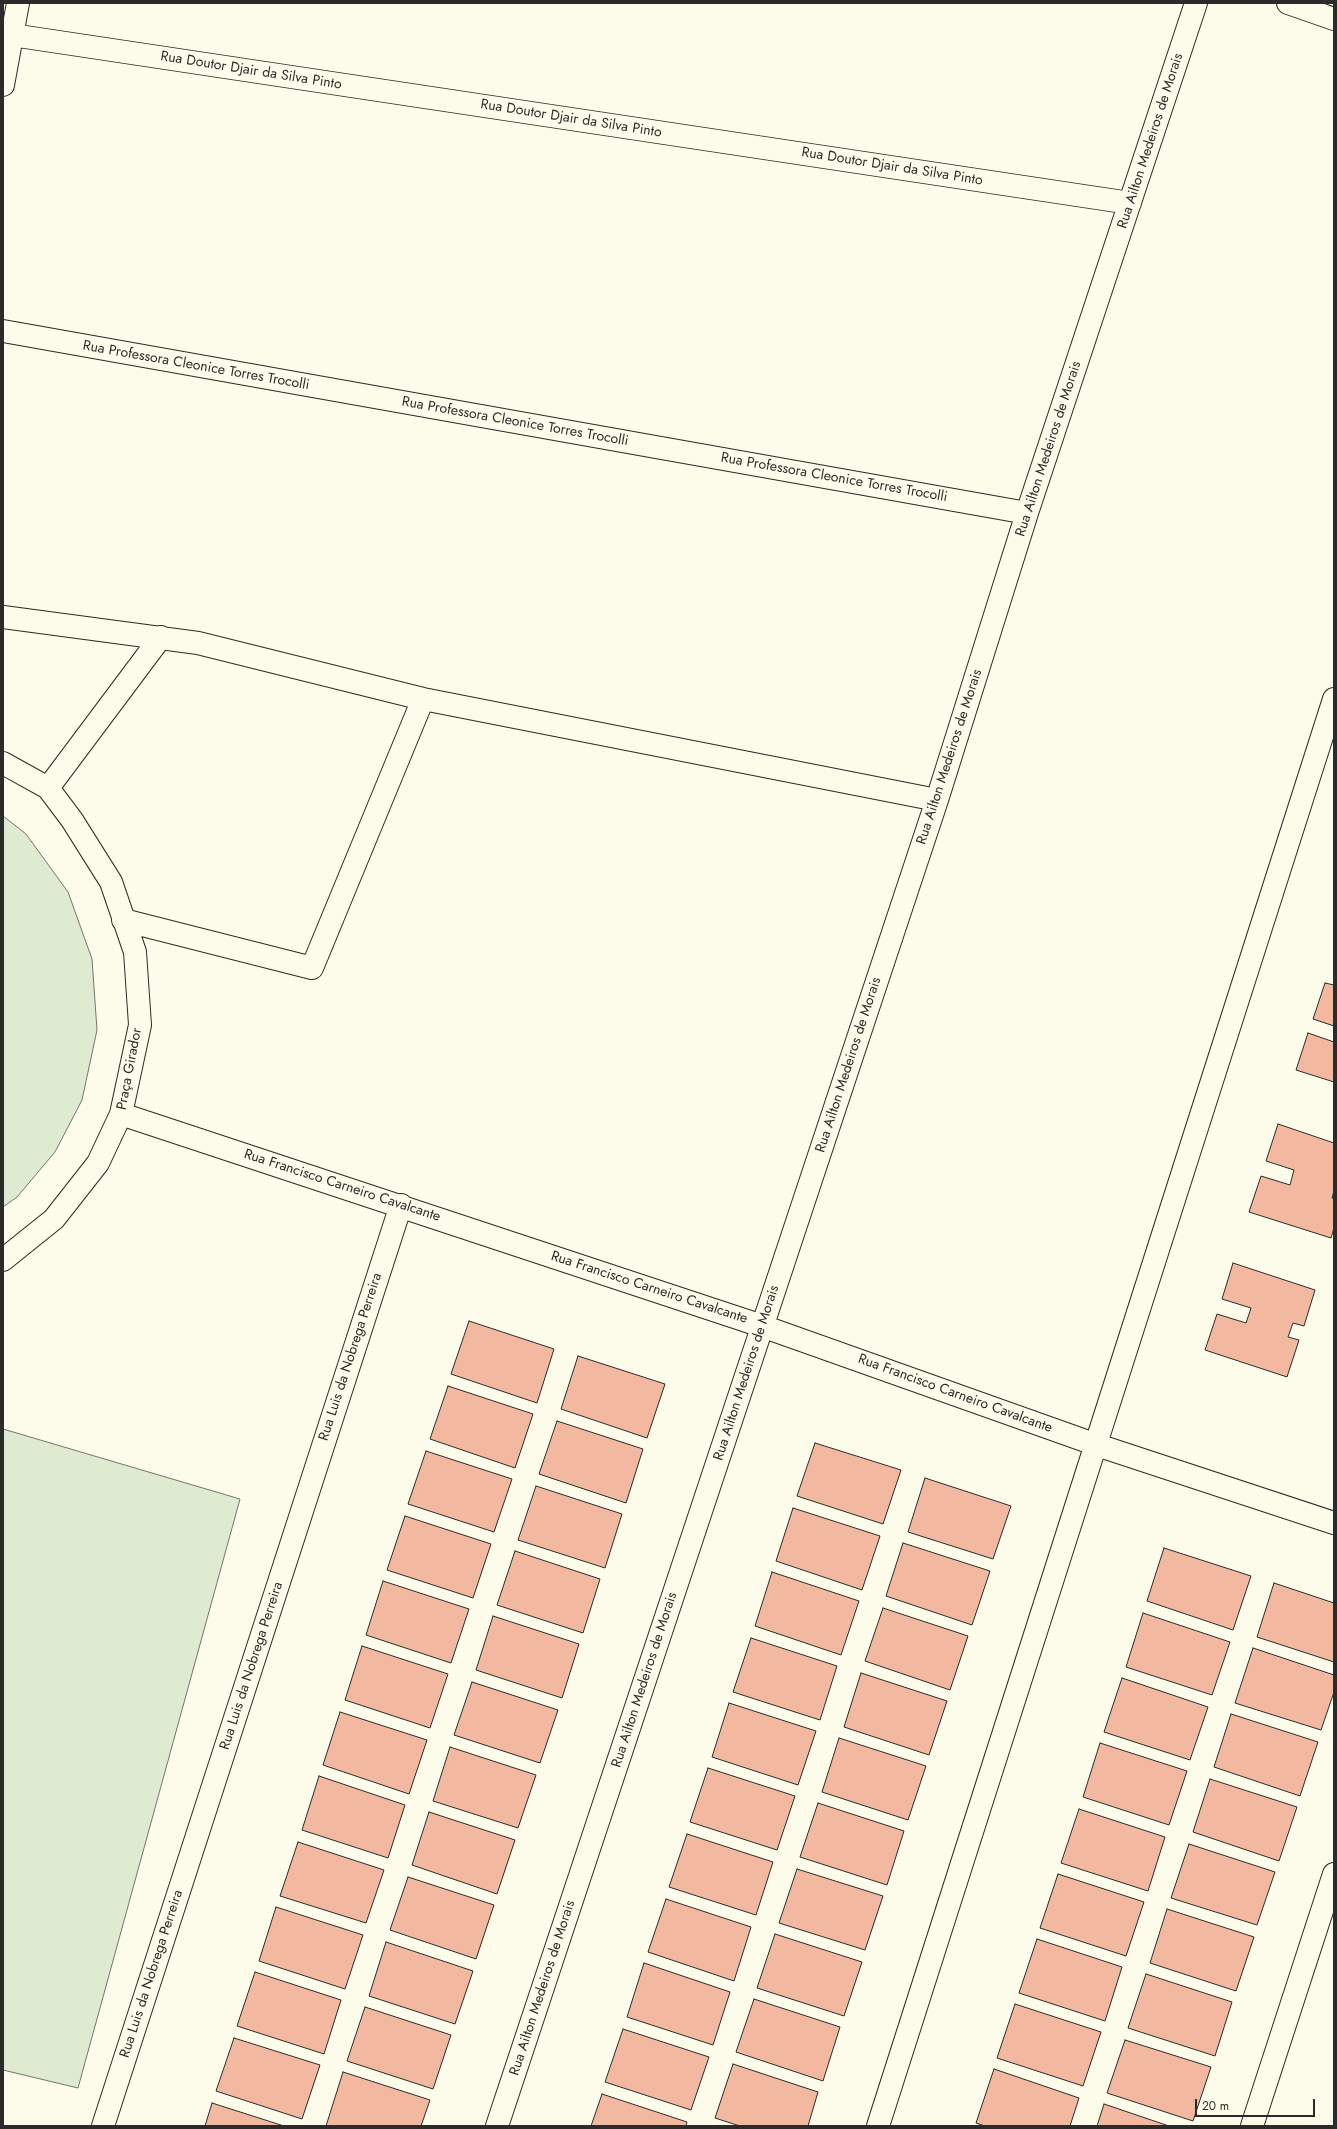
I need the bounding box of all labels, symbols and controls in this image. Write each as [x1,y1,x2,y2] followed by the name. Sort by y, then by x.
[159,48,343,94] street label: Rua Doutor Djair da Silva Pinto
[1115,51,1187,231] street label: Rua Ailton Medeiros de Morais
[479,96,663,142] street label: Rua Doutor Djair da Silva Pinto
[800,144,984,190] street label: Rua Doutor Djair da Silva Pinto
[81,338,311,394] street label: Rua Professora Cleonice Torres Trocolli
[1013,359,1085,539] street label: Rua Ailton Medeiros de Morais
[400,394,630,450] street label: Rua Professora Cleonice Torres Trocolli
[719,450,949,506] street label: Rua Professora Cleonice Torres Trocolli
[914,667,986,847] street label: Rua Ailton Medeiros de Morais
[813,975,885,1155] street label: Rua Ailton Medeiros de Morais
[114,1027,146,1111] street label: Praça Girador
[242,1146,442,1226] street label: Rua Francisco Carneiro Cavalcante
[549,1248,749,1328] street label: Rua Francisco Carneiro Cavalcante
[316,1271,386,1443] street label: Rua Luis da Nobrega Perreira
[711,1283,783,1463] street label: Rua Ailton Medeiros de Morais
[855,1351,1055,1437] street label: Rua Francisco Carneiro Cavalcante
[217,1580,287,1752] street label: Rua Luis da Nobrega Perreira
[609,1590,681,1770] street label: Rua Ailton Medeiros de Morais
[117,1888,187,2060] street label: Rua Luis da Nobrega Perreira
[507,1898,579,2078] street label: Rua Ailton Medeiros de Morais
[1197,2091,1317,2117] scale bar
[1202,2097,1229,2115] text: 20 m

